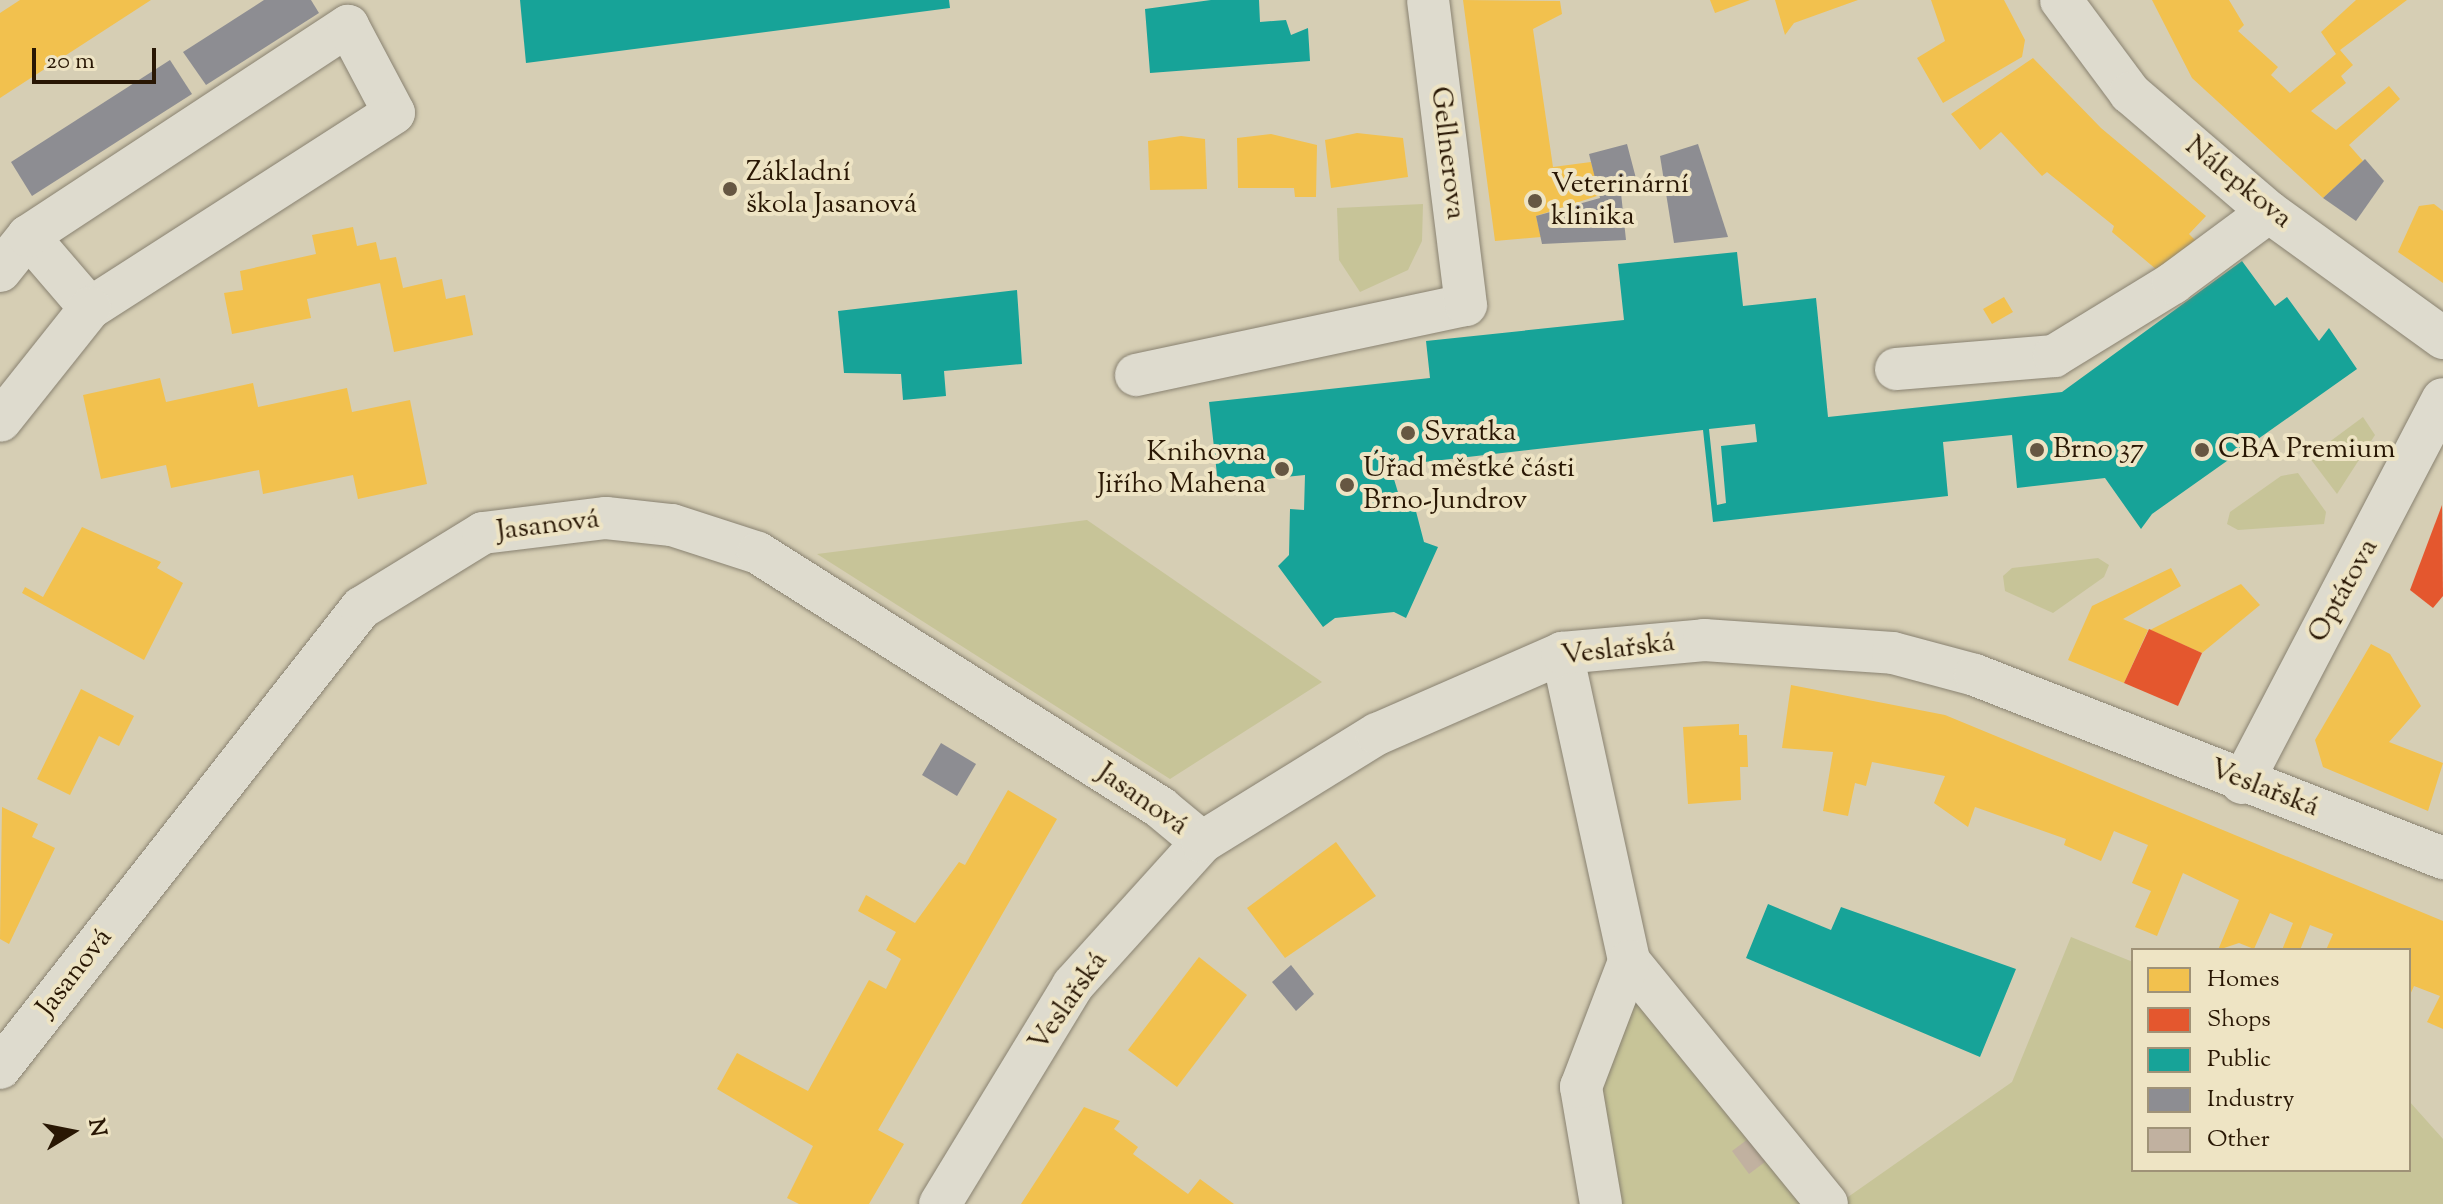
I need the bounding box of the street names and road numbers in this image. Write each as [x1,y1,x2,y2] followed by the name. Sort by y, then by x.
[1422,85,1472,221] street label: Gellnerova
[2178,130,2298,236] street label: Nálepkova
[495,503,601,549] street label: Jasanová
[2302,533,2386,649] street label: Optátova
[1559,626,1677,674] street label: Veslařská
[2205,753,2323,825] street label: Veslařská
[1090,757,1194,843] street label: Jasanová
[30,922,120,1024] street label: Jasanová
[1023,946,1115,1058] street label: Veslařská

